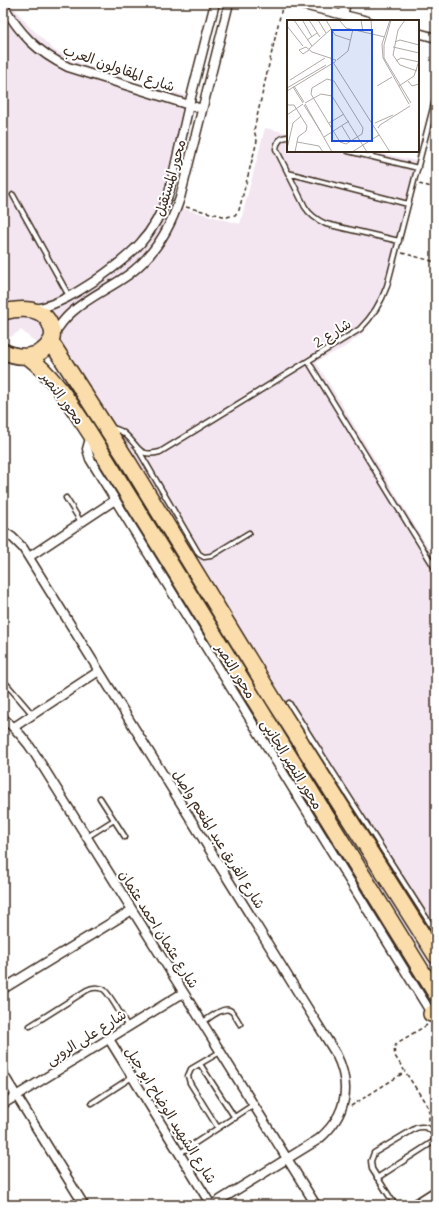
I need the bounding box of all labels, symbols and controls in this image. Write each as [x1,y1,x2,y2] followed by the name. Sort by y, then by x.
[287,20,419,152] inset map
[60,40,177,96] street label: شارع المقاولون العرب
[150,137,190,219] street label: محور المستقبل
[310,314,355,352] street label: شارع 2
[37,367,89,428] street label: محور النصر
[212,639,260,702] street label: محور النصر
[256,715,327,813] street label: محور النصر الجانبى
[167,766,269,913] street label: شارع الفريق عبد المنعم واصل
[114,866,203,992] street label: شارع عثمان احمد عثمان
[42,1005,130,1070] street label: شارع على الروبى
[121,1043,221,1187] street label: شارع الشهيد الوضاح ابو جبل

